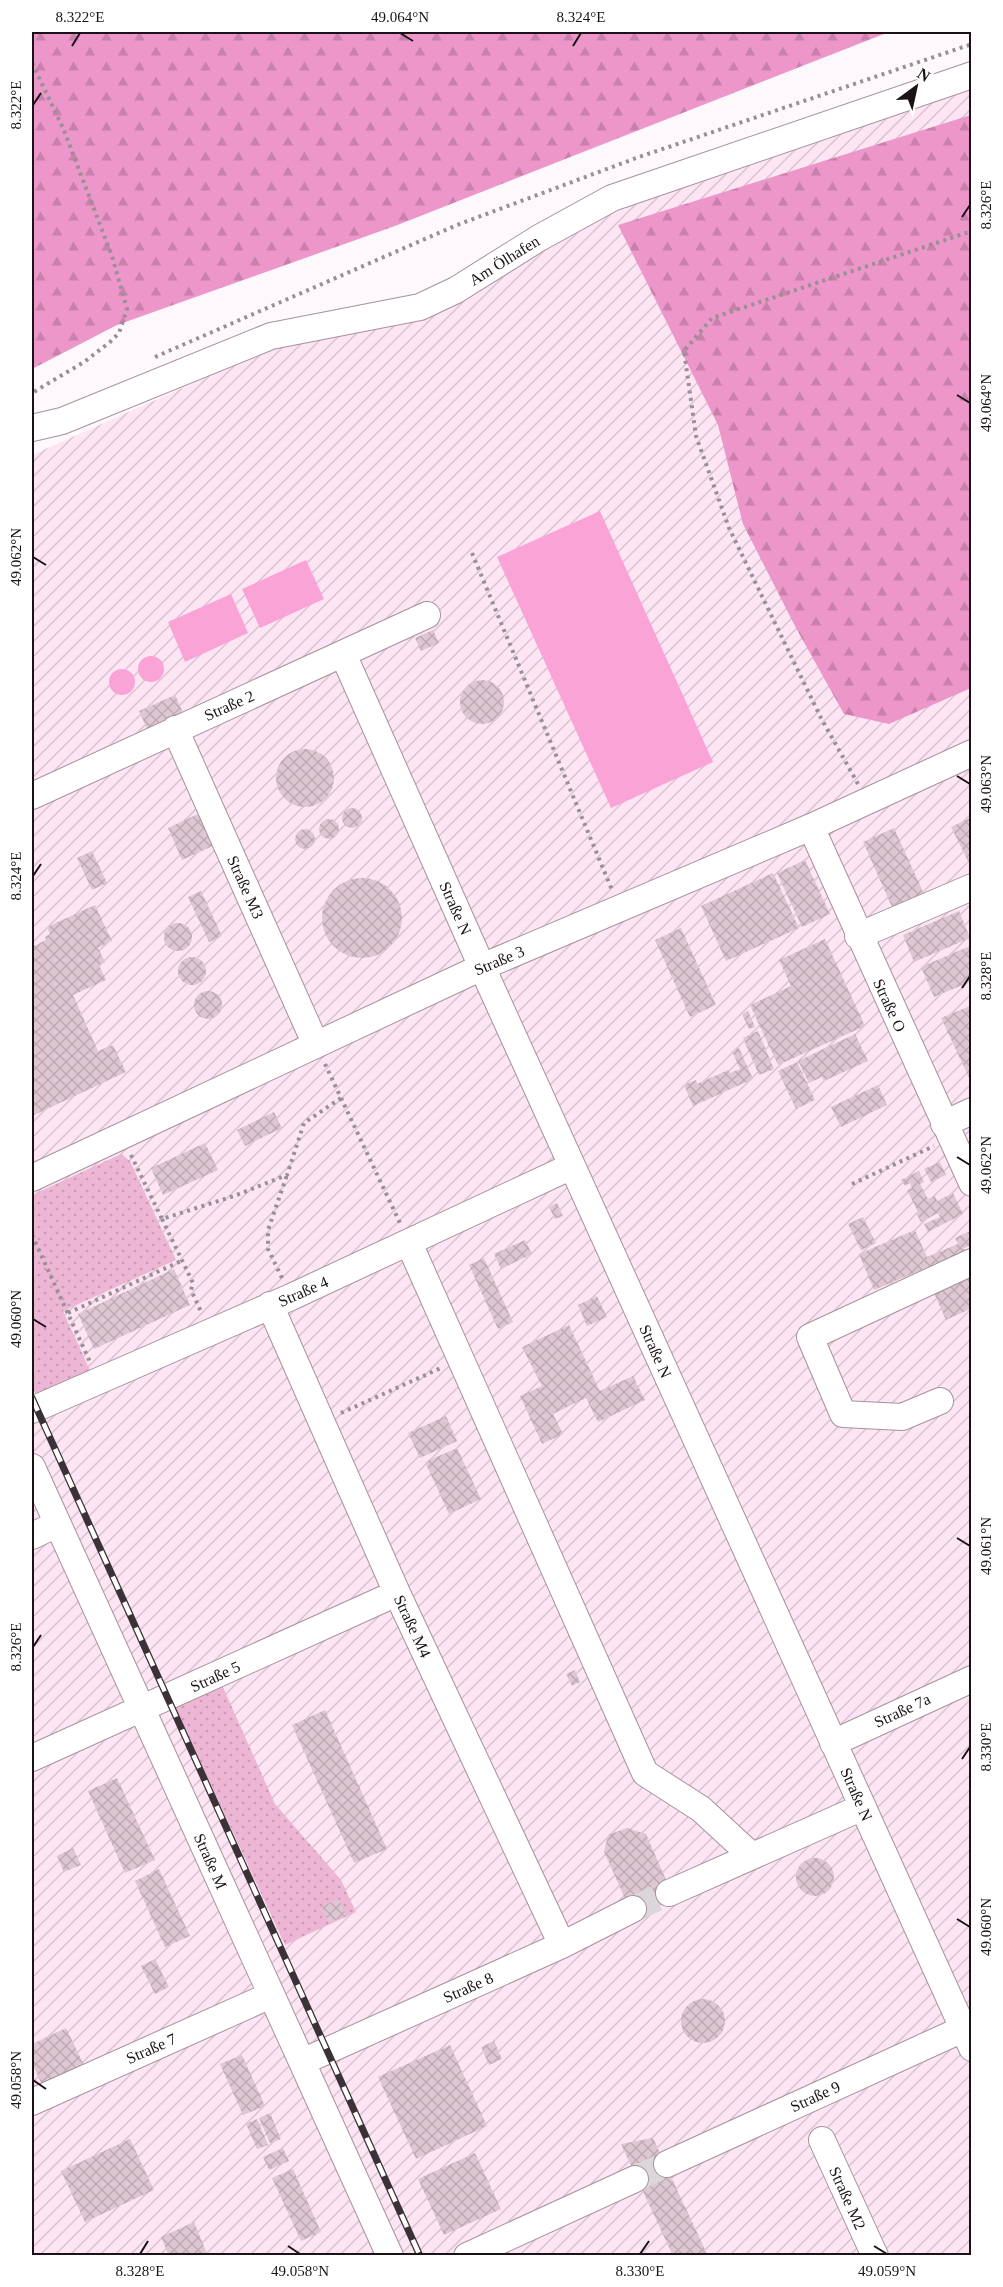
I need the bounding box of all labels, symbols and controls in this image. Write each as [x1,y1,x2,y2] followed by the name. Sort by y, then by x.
[56,9,104,25] text: 8.322°E
[371,9,429,25] text: 49.064°N
[557,9,605,25] text: 8.324°E
[886,57,946,117] north arrow
[914,65,934,85] text: N
[8,81,24,129] text: 8.322°E
[978,181,994,229] text: 8.326°E
[466,232,542,289] street label: Am Ölhafen
[978,374,994,432] text: 49.064°N
[8,528,24,586] text: 49.062°N
[202,687,257,724] street label: Straße 2
[978,755,994,813] text: 49.063°N
[8,852,24,900] text: 8.324°E
[224,853,267,921] street label: Straße M3
[436,879,475,938] street label: Straße N
[472,942,527,979] street label: Straße 3
[978,952,994,1000] text: 8.328°E
[870,976,909,1034] street label: Straße O
[978,1136,994,1194] text: 49.062°N
[276,1273,331,1310] street label: Straße 4
[8,1290,24,1348] text: 49.060°N
[636,1322,675,1381] street label: Straße N
[978,1517,994,1575] text: 49.061°N
[391,1592,434,1660] street label: Straße M4
[8,1623,24,1671] text: 8.326°E
[188,1658,243,1695] street label: Straße 5
[871,1690,933,1731] street label: Straße 7a
[978,1723,994,1771] text: 8.330°E
[837,1765,876,1824] street label: Straße N
[191,1831,230,1892] street label: Straße M
[978,1898,994,1956] text: 49.060°N
[441,1969,496,2006] street label: Straße 8
[124,2030,179,2067] street label: Straße 7
[8,2051,24,2109] text: 49.058°N
[788,2078,843,2115] street label: Straße 9
[826,2164,869,2232] street label: Straße M2
[116,2263,164,2279] text: 8.328°E
[271,2263,329,2279] text: 49.058°N
[616,2263,664,2279] text: 8.330°E
[858,2263,916,2279] text: 49.059°N

